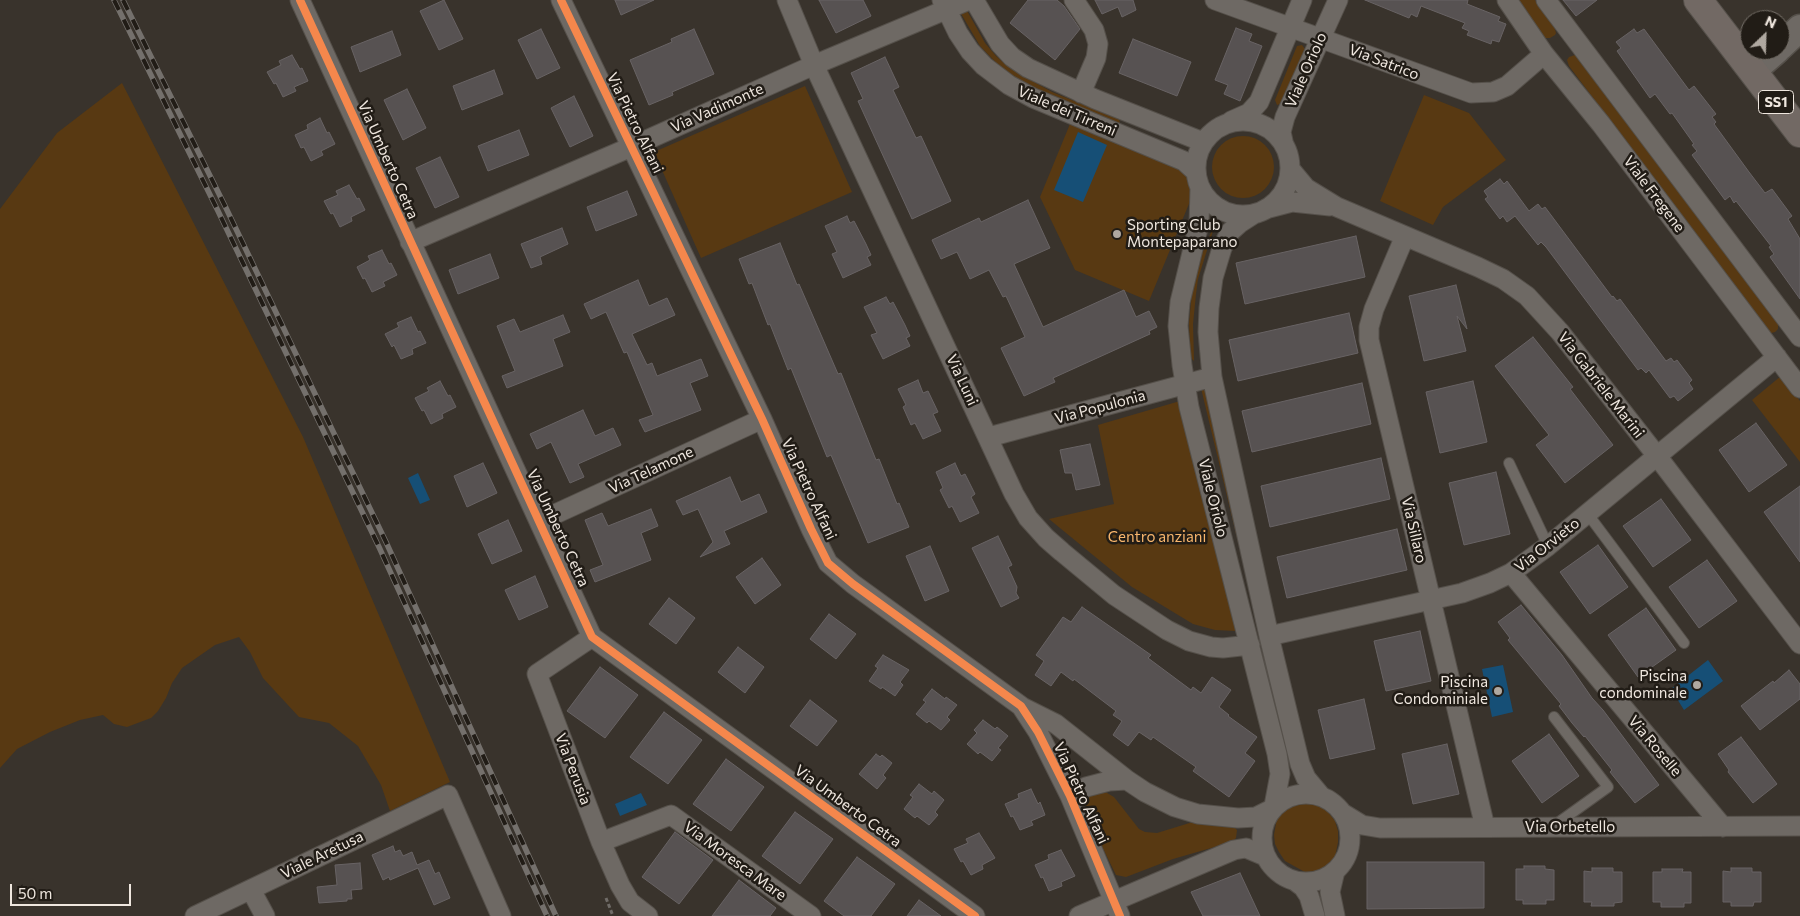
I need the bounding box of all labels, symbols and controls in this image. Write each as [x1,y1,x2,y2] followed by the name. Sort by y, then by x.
[1740,10,1790,60] north arrow
[1763,12,1779,32] text: N
[1281,30,1331,110] street label: Viale Oriolo
[1346,40,1422,84] street label: Via Satrico
[603,70,667,176] street label: Via Pietro Alfani
[668,80,766,136] street label: Via Vadimonte
[1015,82,1119,140] street label: Viale dei Tirreni
[1758,90,1794,114] road number: SS1
[354,98,422,222] street label: Via Umberto Cetra
[1619,152,1689,236] street label: Viale Fregene
[1127,216,1238,251] place label: Sporting Club Montepaparano
[1111,228,1123,240] marker: Sporting Club Montepaparano
[1554,329,1648,441] street label: Via Gabriele Marini
[942,352,982,408] street label: Via Luni
[1053,386,1147,428] street label: Via Populonia
[778,435,840,543] street label: Via Pietro Alfani
[606,443,696,497] street label: Via Telamone
[1195,457,1231,539] street label: Viale Oriolo
[523,466,593,590] street label: Via Umberto Cetra
[1398,495,1430,565] street label: Via Sillaro
[1511,514,1583,576] street label: Via Orvieto
[1108,528,1206,546] park label: Centro anziani
[1599,667,1687,702] place label: Piscina condominale
[1394,673,1488,708] place label: Piscina Condominiale
[1691,679,1703,691] marker: Piscina condominale
[1492,685,1504,697] marker: Piscina Condominiale
[1624,712,1686,780] street label: Via Roselle
[551,731,595,807] street label: Via Perusia
[1050,739,1112,847] street label: Via Pietro Alfani
[791,761,905,851] street label: Via Umberto Cetra
[680,818,790,904] street label: Via Moresca Mare
[1525,818,1615,836] street label: Via Orbetello
[278,827,366,883] street label: Viale Aretusa
[12,874,134,906] scale bar
[18,884,52,902] text: 50 m

